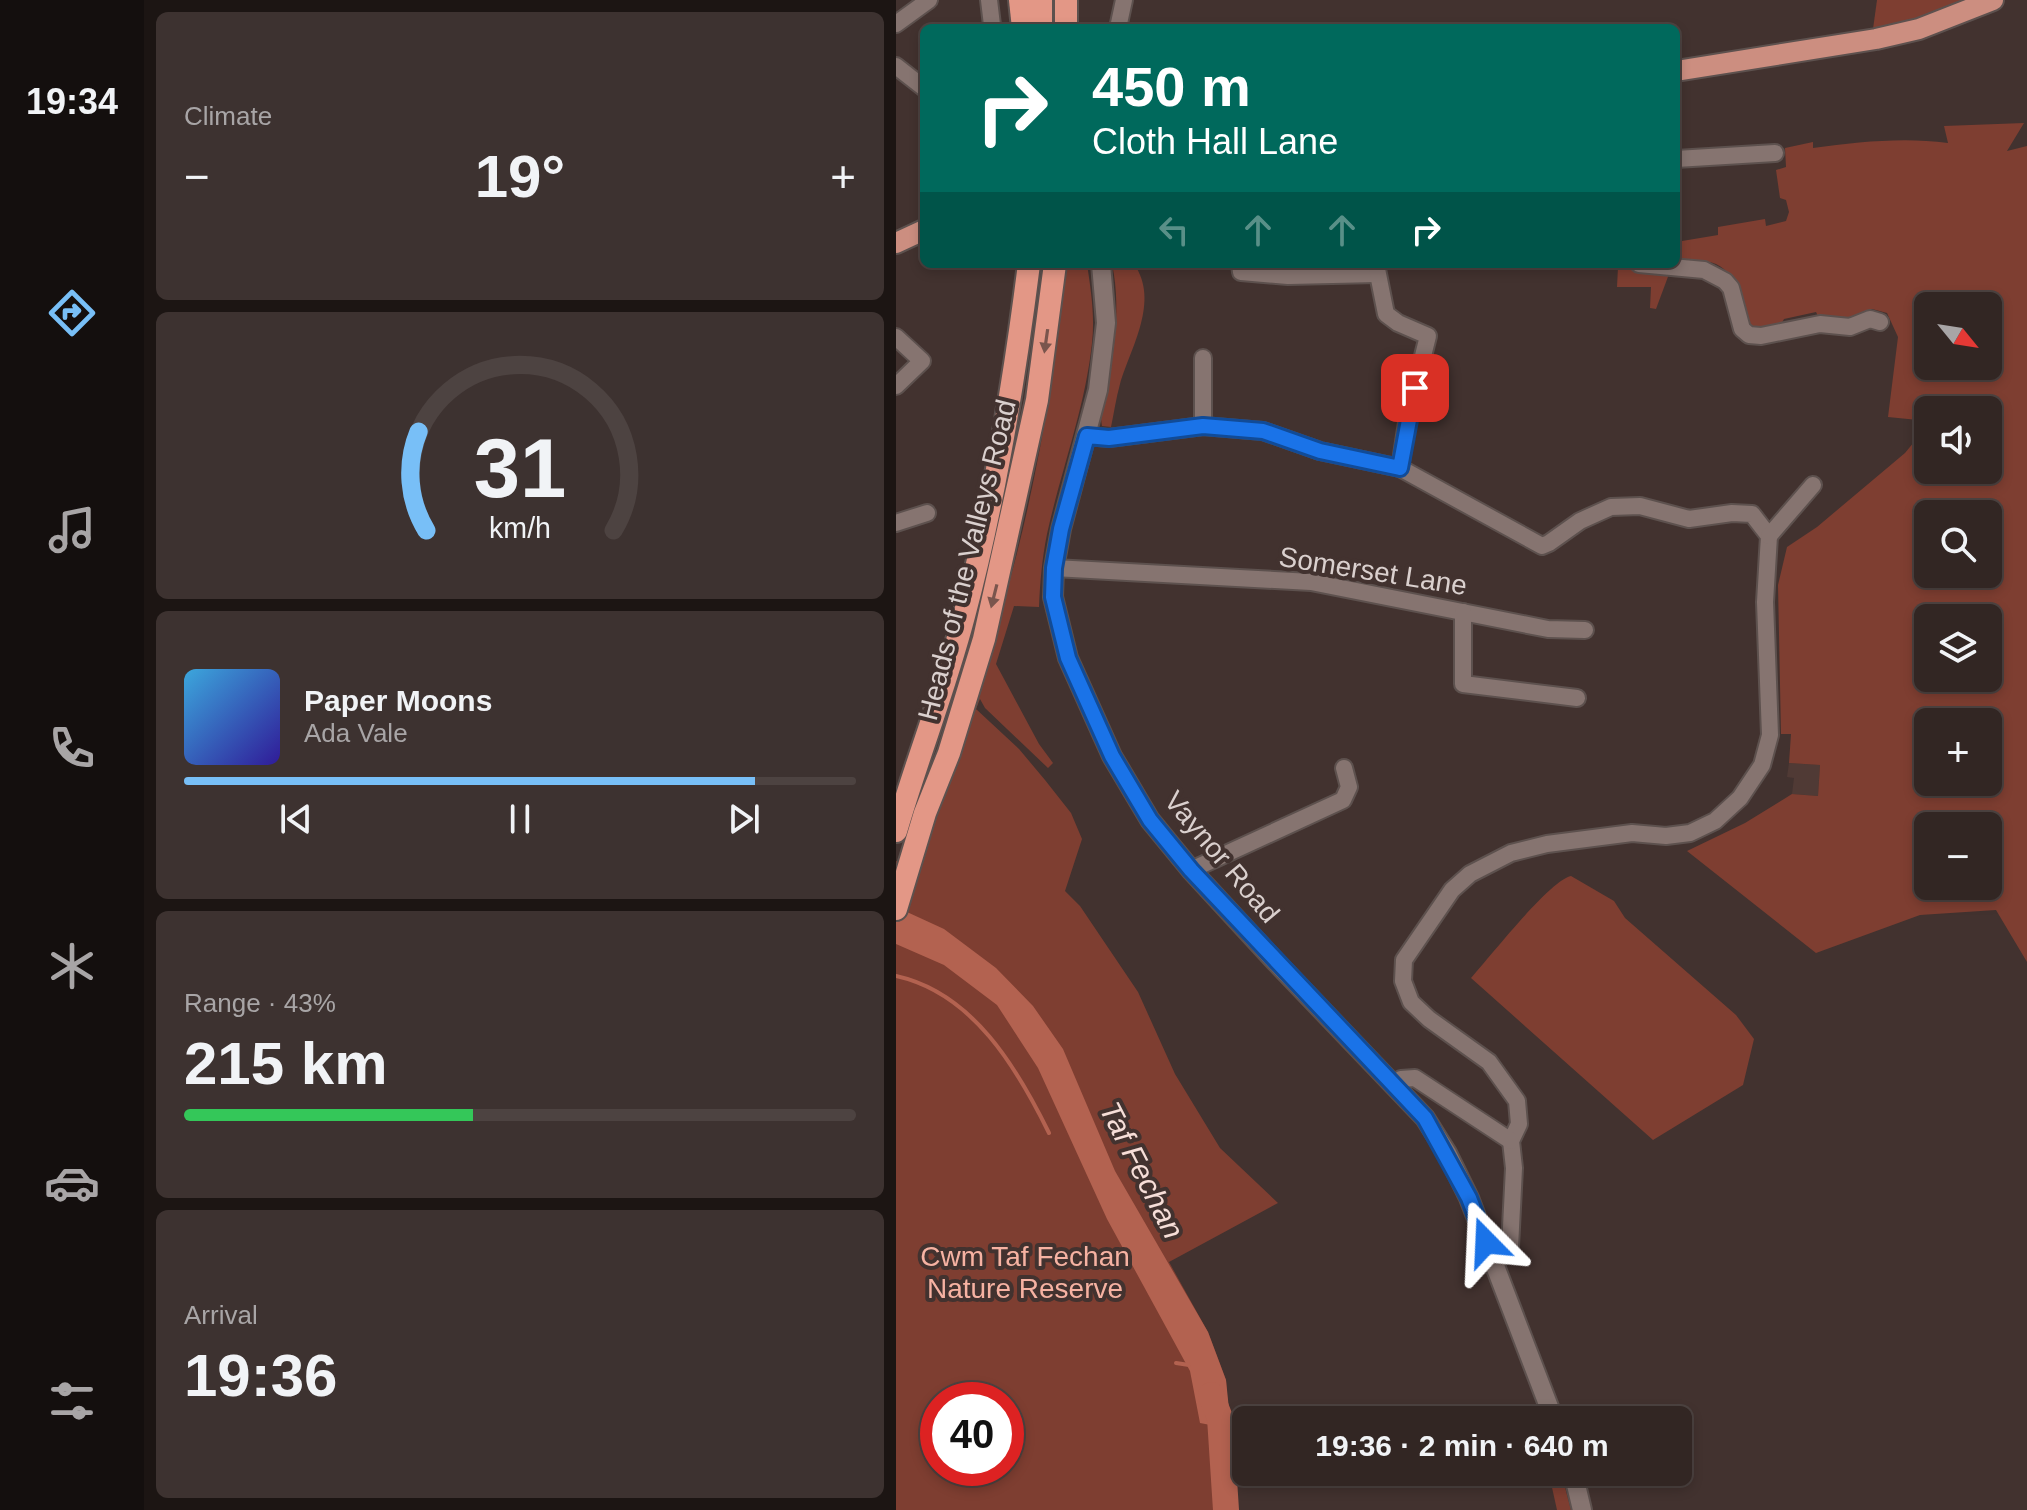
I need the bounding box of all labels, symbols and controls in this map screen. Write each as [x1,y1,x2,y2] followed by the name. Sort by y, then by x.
[1092,55,1251,118] text: 450 m
[960,56,1064,160] icon: right
[26,81,118,122] text: 19:34
[184,101,272,131] text: Climate
[1092,121,1338,162] text: Cloth Hall Lane
[475,143,565,210] text: 19°
[184,152,210,201] text: −
[830,152,856,201] text: +
[1152,208,1196,252] icon: left
[1236,208,1280,252] icon: ahead
[1320,208,1364,252] icon: ahead
[1404,208,1448,252] icon: right
[44,285,100,341] icon: directions
[1914,292,2002,380] north arrow
[1914,292,2002,900] map controls
[1039,329,1052,354] one-way arrow
[1381,354,1449,422] pin
[1393,366,1437,410] icon: arrive
[912,396,1022,724] street label: Heads of the Valleys Road
[1914,396,2002,484] button: sound
[474,422,566,515] text: 31
[1914,500,2002,588] button: search
[44,502,100,558] icon: music
[489,513,551,545] text: km/h
[1277,541,1469,601] street label: Somerset Lane
[987,584,1000,609] one-way arrow
[1914,604,2002,692] button: layers
[304,684,492,717] text: Paper Moons
[1914,708,2002,796] button: +
[304,718,408,748] text: Ada Vale
[44,720,100,776] icon: phone
[1158,785,1286,929] street label: Vaynor Road
[274,797,318,841] icon: previous
[498,797,542,841] icon: pause
[722,797,766,841] icon: next
[1914,812,2002,900] button: −
[44,938,100,994] icon: climate
[184,988,336,1018] text: Range · 43%
[184,1030,388,1097] text: 215 km
[1093,1096,1191,1244] water label: Taf Fechan
[44,1155,100,1211] icon: car
[1444,1200,1528,1284] position arrow
[920,1241,1130,1304] park label: Cwm Taf Fechan Nature Reserve
[184,1300,258,1330] text: Arrival
[184,1342,337,1409] text: 19:36
[44,1373,100,1429] icon: filters
[920,1382,1024,1486] speed limit sign: 40
[1315,1429,1609,1462] text: 19:36 · 2 min · 640 m

